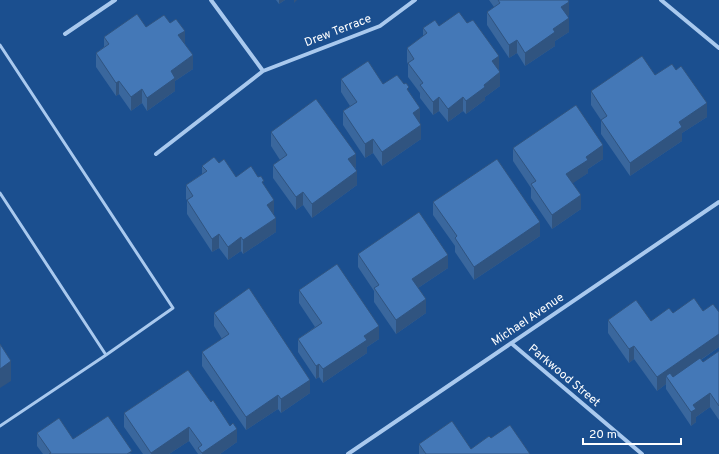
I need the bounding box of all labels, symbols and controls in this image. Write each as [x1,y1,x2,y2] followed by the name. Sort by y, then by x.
[302,11,374,51] street label: Drew Terrace
[489,290,567,350] street label: Michael Avenue
[525,341,603,411] street label: Parkwood Street
[583,420,681,446] scale bar
[589,427,617,443] text: 20 m

